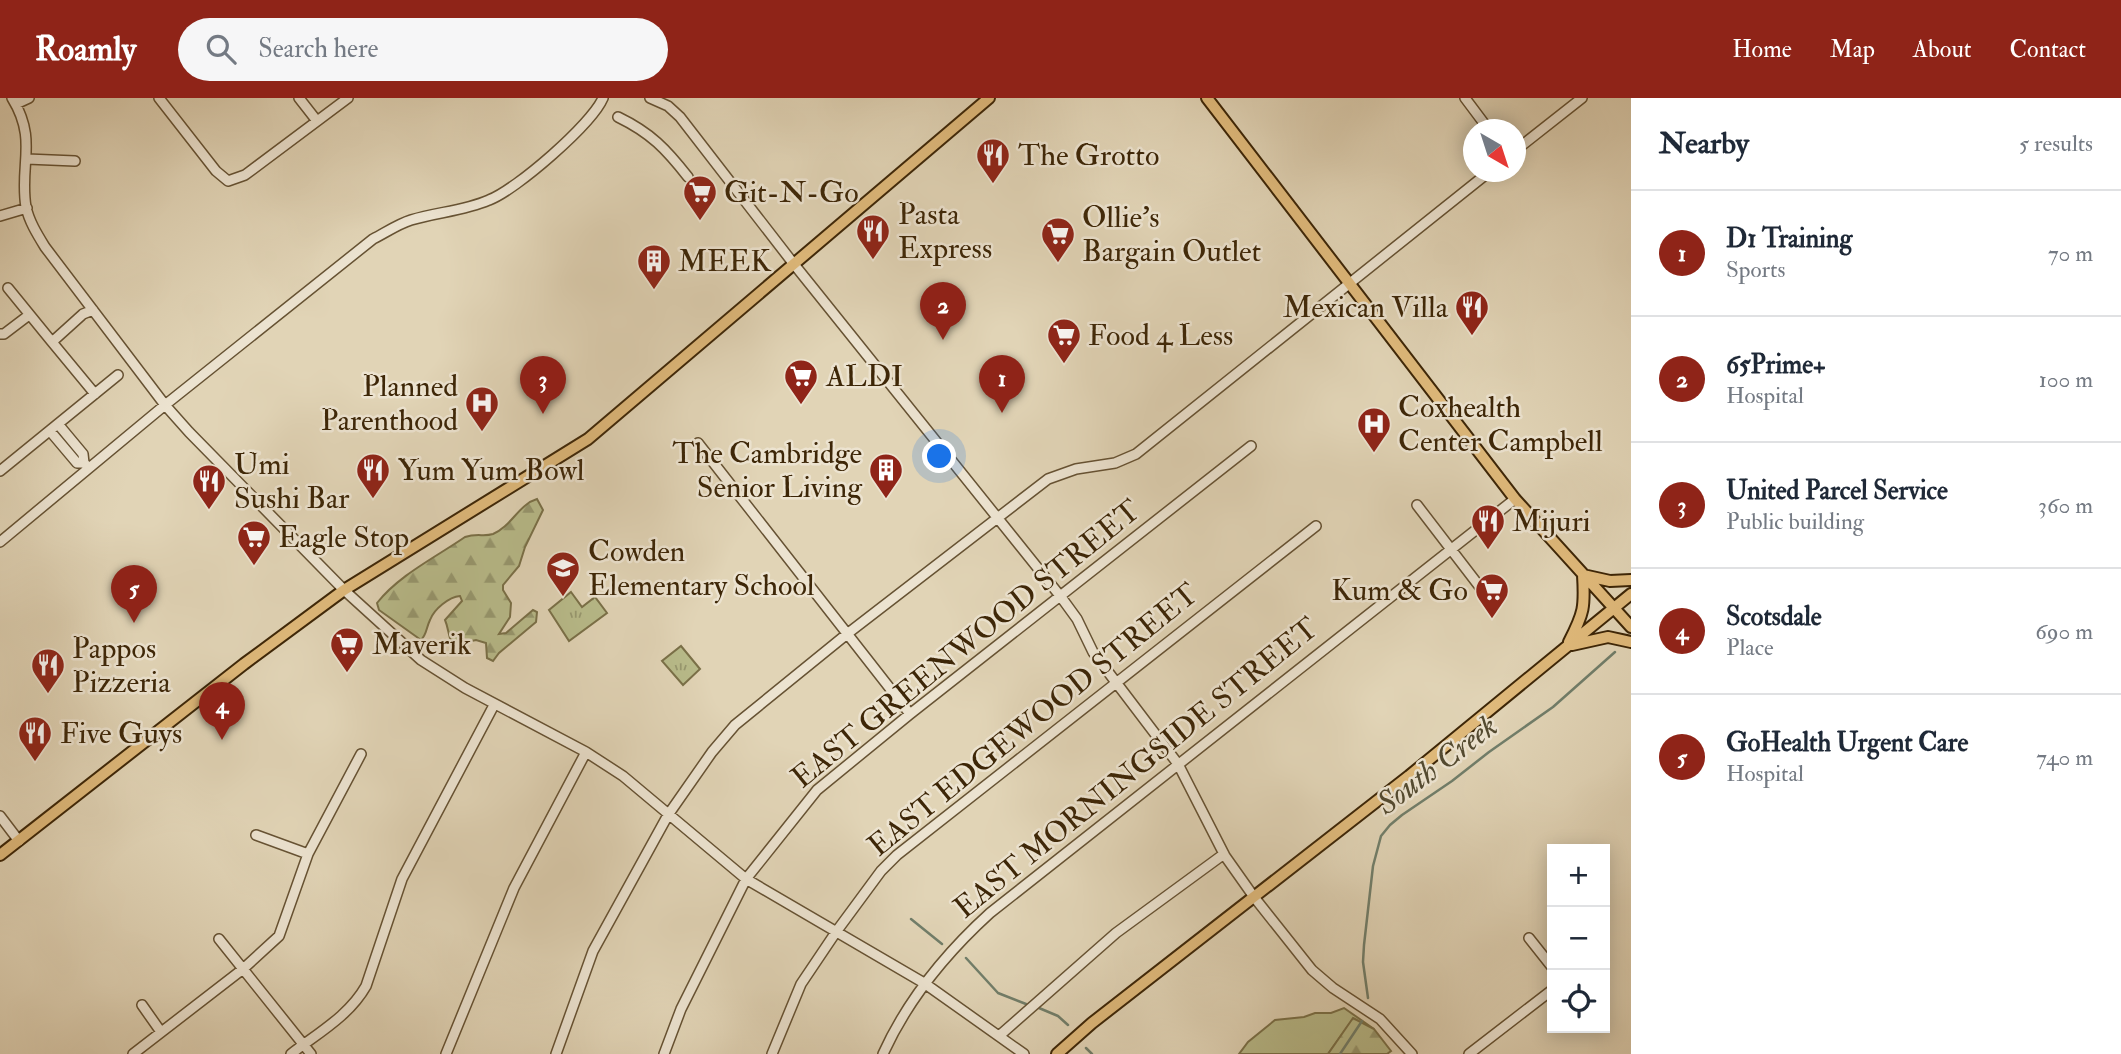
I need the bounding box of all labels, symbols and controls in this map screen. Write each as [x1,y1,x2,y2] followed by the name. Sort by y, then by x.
[178,18,668,81] search box
[35,29,136,70] text: Roamly
[202,30,240,68] icon: search
[258,33,378,65] text: Search here
[1732,34,1792,65] text: Home
[1830,34,1875,65] text: Map
[1913,34,1972,65] text: About
[2010,34,2086,65] text: Contact
[1463,119,1526,182] north arrow
[1659,125,1749,162] text: Nearby
[2019,129,2093,158] text: 5 results
[974,136,1012,185] restaurant icon: The Grotto
[1018,137,1159,174] place label: The Grotto
[681,173,719,222] supermarket icon: Git-N-Go
[724,174,859,211] place label: Git-N-Go
[898,196,992,267] place label: Pasta Express
[1082,199,1262,270] place label: Ollie's Bargain Outlet
[854,212,892,261] restaurant icon: Pasta Express
[1039,215,1077,264] supermarket icon: Ollie's Bargain Outlet
[1726,223,1852,255] text: D1 Training
[1678,239,1686,268] text: 1
[2048,239,2093,268] text: 70 m
[635,242,673,291] building icon: MEEK
[678,243,772,280] place label: MEEK
[1726,255,1785,284] text: Sports
[920,282,966,340] pin: 2
[1453,288,1491,337] restaurant icon: Mexican Villa
[1283,289,1449,326] place label: Mexican Villa
[1045,316,1083,365] supermarket icon: Food 4 Less
[1088,317,1233,354] place label: Food 4 Less
[1726,349,1826,381] text: 65Prime+
[979,355,1025,413] pin: 1
[520,356,566,414] pin: 3
[782,357,820,406] supermarket icon: ALDI
[825,358,903,395] place label: ALDI
[1676,365,1688,394] text: 2
[2039,365,2093,394] text: 100 m
[321,368,458,439] place label: Planned Parenthood
[1726,381,1804,410] text: Hospital
[463,384,501,433] hospital icon: Planned Parenthood
[1398,389,1603,460] place label: Coxhealth Center Campbell
[1355,405,1393,454] hospital icon: Coxhealth Center Campbell
[672,435,863,506] place label: The Cambridge Senior Living
[922,439,956,473] your location
[234,446,349,517] place label: Umi Sushi Bar
[354,451,392,500] restaurant icon: Yum Yum Bowl
[867,451,905,500] building icon: The Cambridge Senior Living
[398,452,585,489] place label: Yum Yum Bowl
[190,462,228,511] restaurant icon: Umi Sushi Bar
[1726,475,1948,507] text: United Parcel Service
[1678,491,1686,520] text: 3
[2038,491,2093,520] text: 360 m
[784,492,1148,796] street label: EAST GREENWOOD STREET
[1469,502,1507,551] restaurant icon: Mijuri
[1512,503,1591,540] place label: Mijuri
[1726,507,1864,536] text: Public building
[235,518,273,567] supermarket icon: Eagle Stop
[278,519,409,556] place label: Eagle Stop
[588,533,815,604] place label: Cowden Elementary School
[544,549,582,598] school or university icon: Cowden Elementary School
[111,565,157,623] pin: 5
[1473,571,1511,620] supermarket icon: Kum & Go
[1331,572,1468,609] place label: Kum & Go
[861,575,1205,865] street label: EAST EDGEWOOD STREET
[1726,601,1822,633] text: Scotsdale
[947,610,1325,926] street label: EAST MORNINGSIDE STREET
[1676,617,1688,646] text: 4
[2035,617,2093,646] text: 690 m
[328,625,366,674] supermarket icon: Maverik
[372,626,471,663] place label: Maverik
[72,630,171,701] place label: Pappos Pizzeria
[1726,633,1774,662] text: Place
[29,646,67,695] restaurant icon: Pappos Pizzeria
[199,682,245,740] pin: 4
[1368,706,1506,824] water label: South Creek
[16,714,54,763] restaurant icon: Five Guys
[60,715,182,752] place label: Five Guys
[1726,727,1968,759] text: GoHealth Urgent Care
[1677,743,1687,772] text: 5
[2036,743,2093,772] text: 740 m
[1726,759,1804,788] text: Hospital
[1547,844,1610,1033] map controls
[1547,844,1610,907] button: +
[1547,907,1610,970] button: −
[1547,970,1610,1033] button: locate

